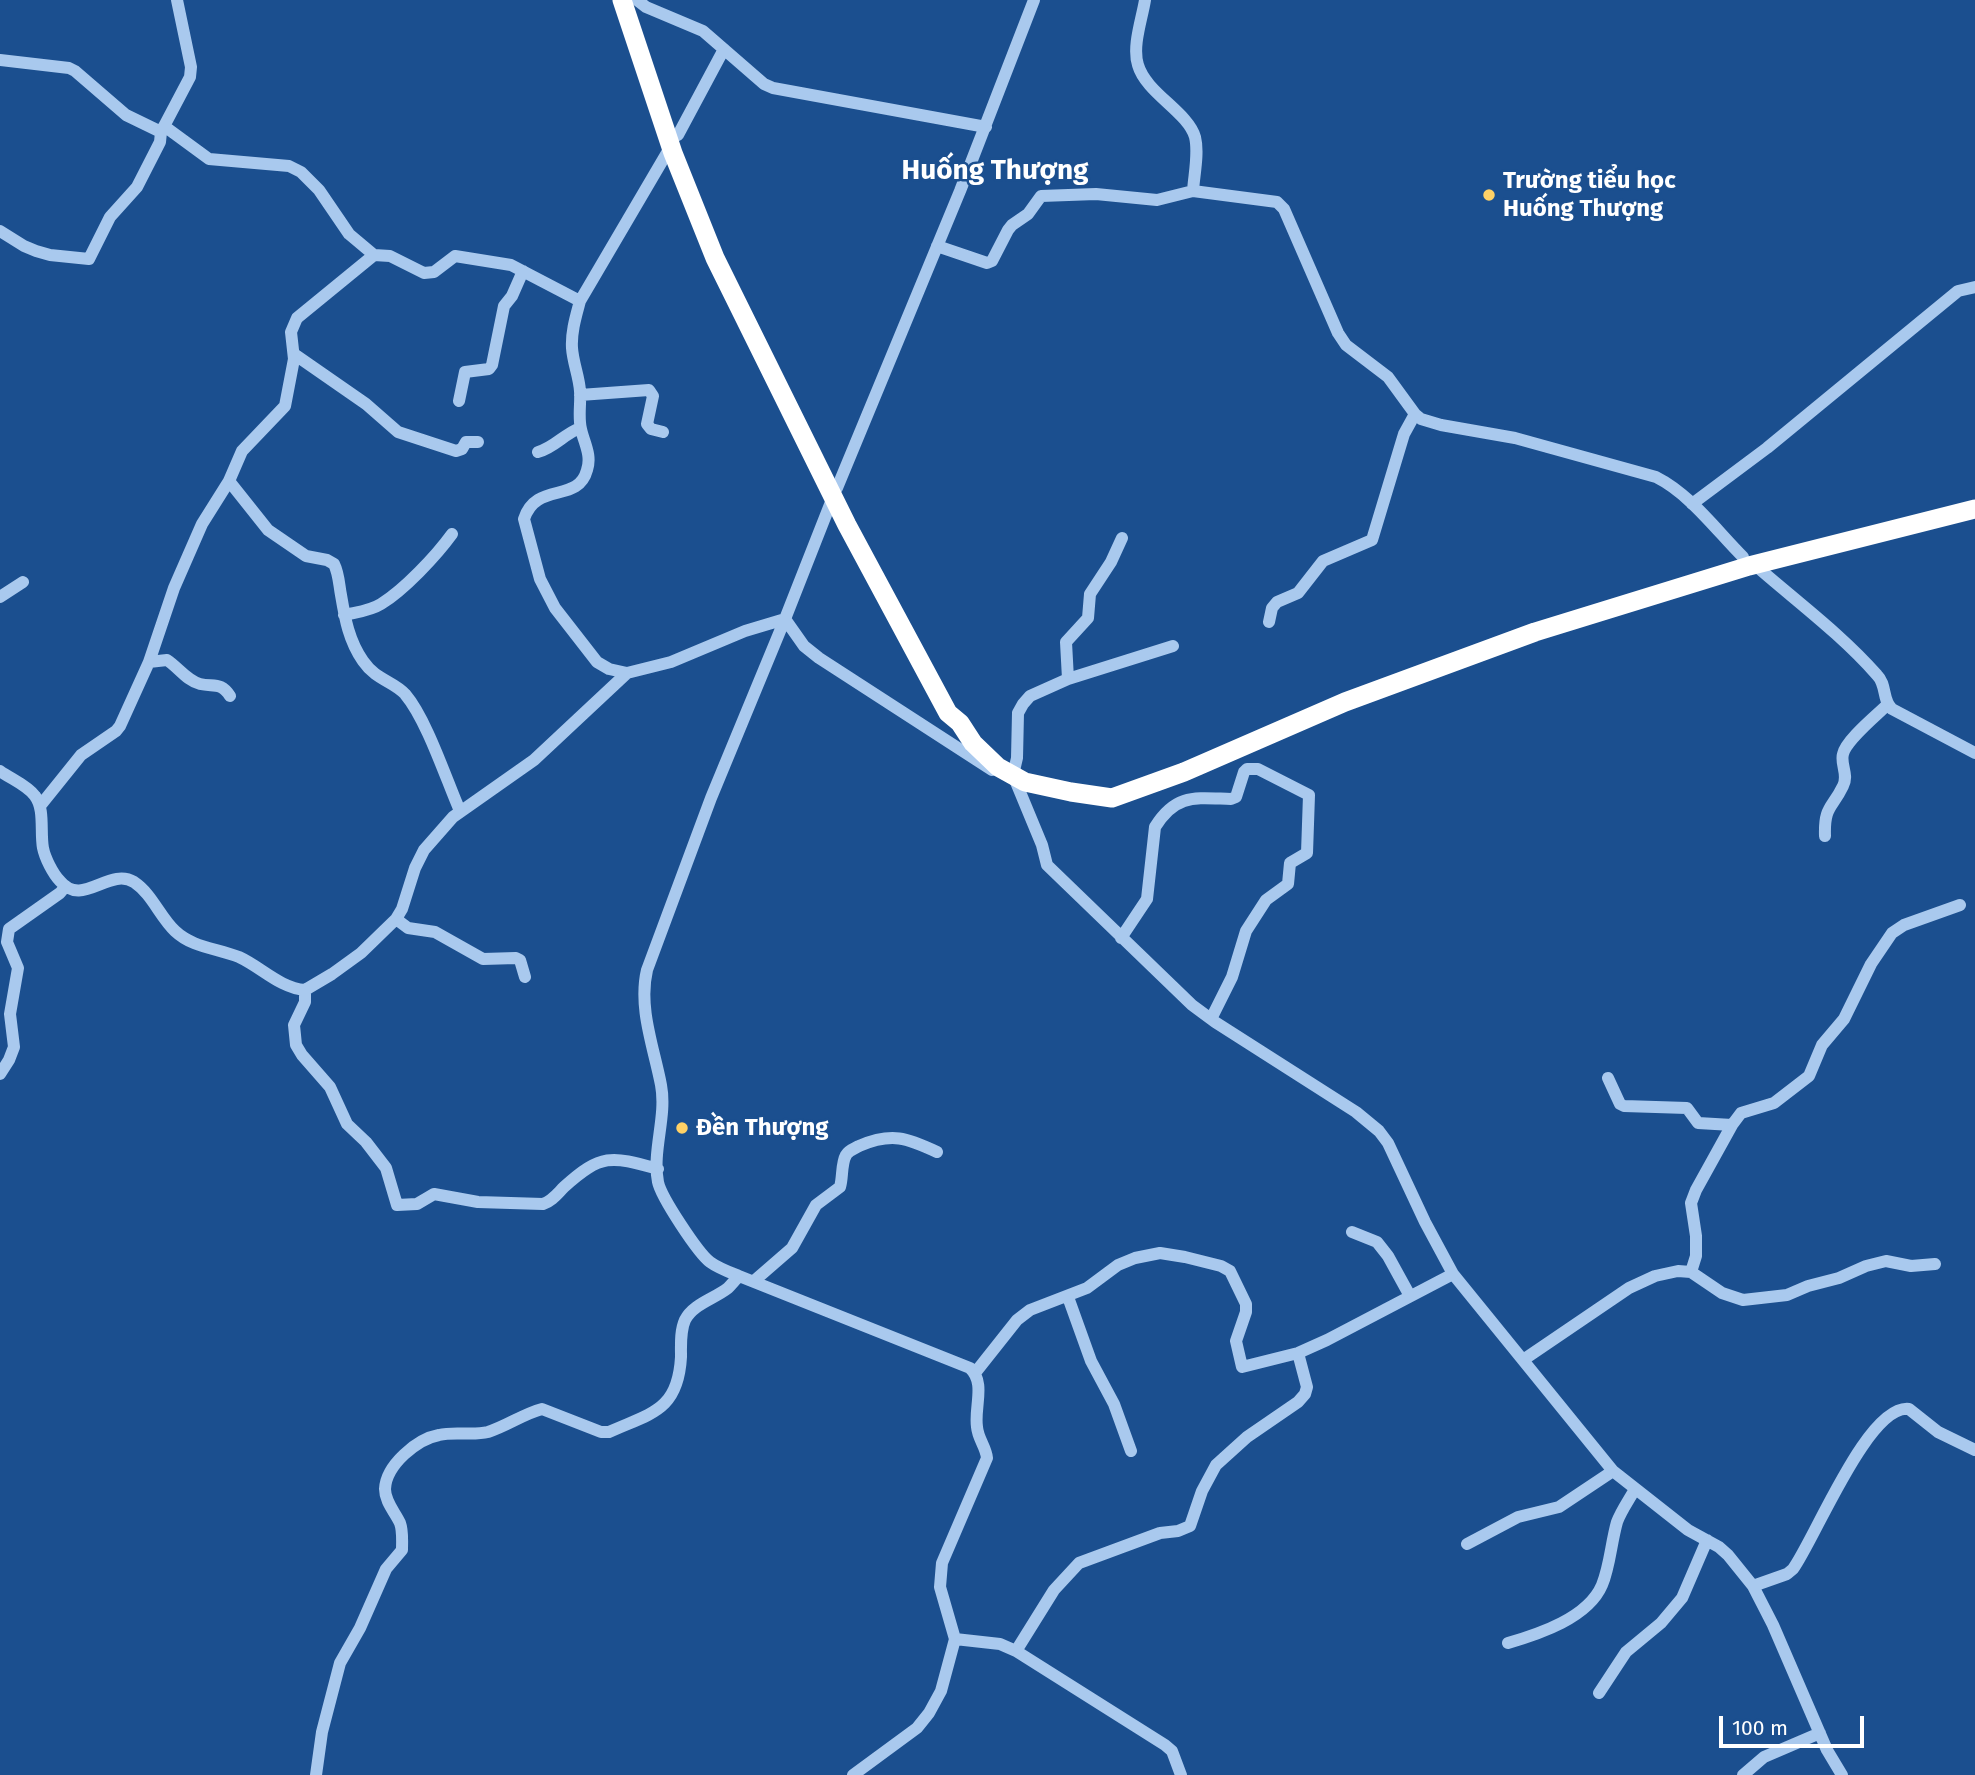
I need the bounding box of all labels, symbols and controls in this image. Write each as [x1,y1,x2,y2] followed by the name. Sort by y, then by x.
[901,154,1089,188] district label: Huống Thượng
[1503,167,1676,223] place label: Trường tiểu học Huống Thượng
[1481,187,1497,203] marker: Trường tiểu học Huống Thượng
[696,1114,829,1142] place label: Đền Thượng
[674,1120,690,1136] marker: Đền Thượng
[1723,1702,1868,1746] scale bar
[1732,1715,1788,1741] text: 100 m

